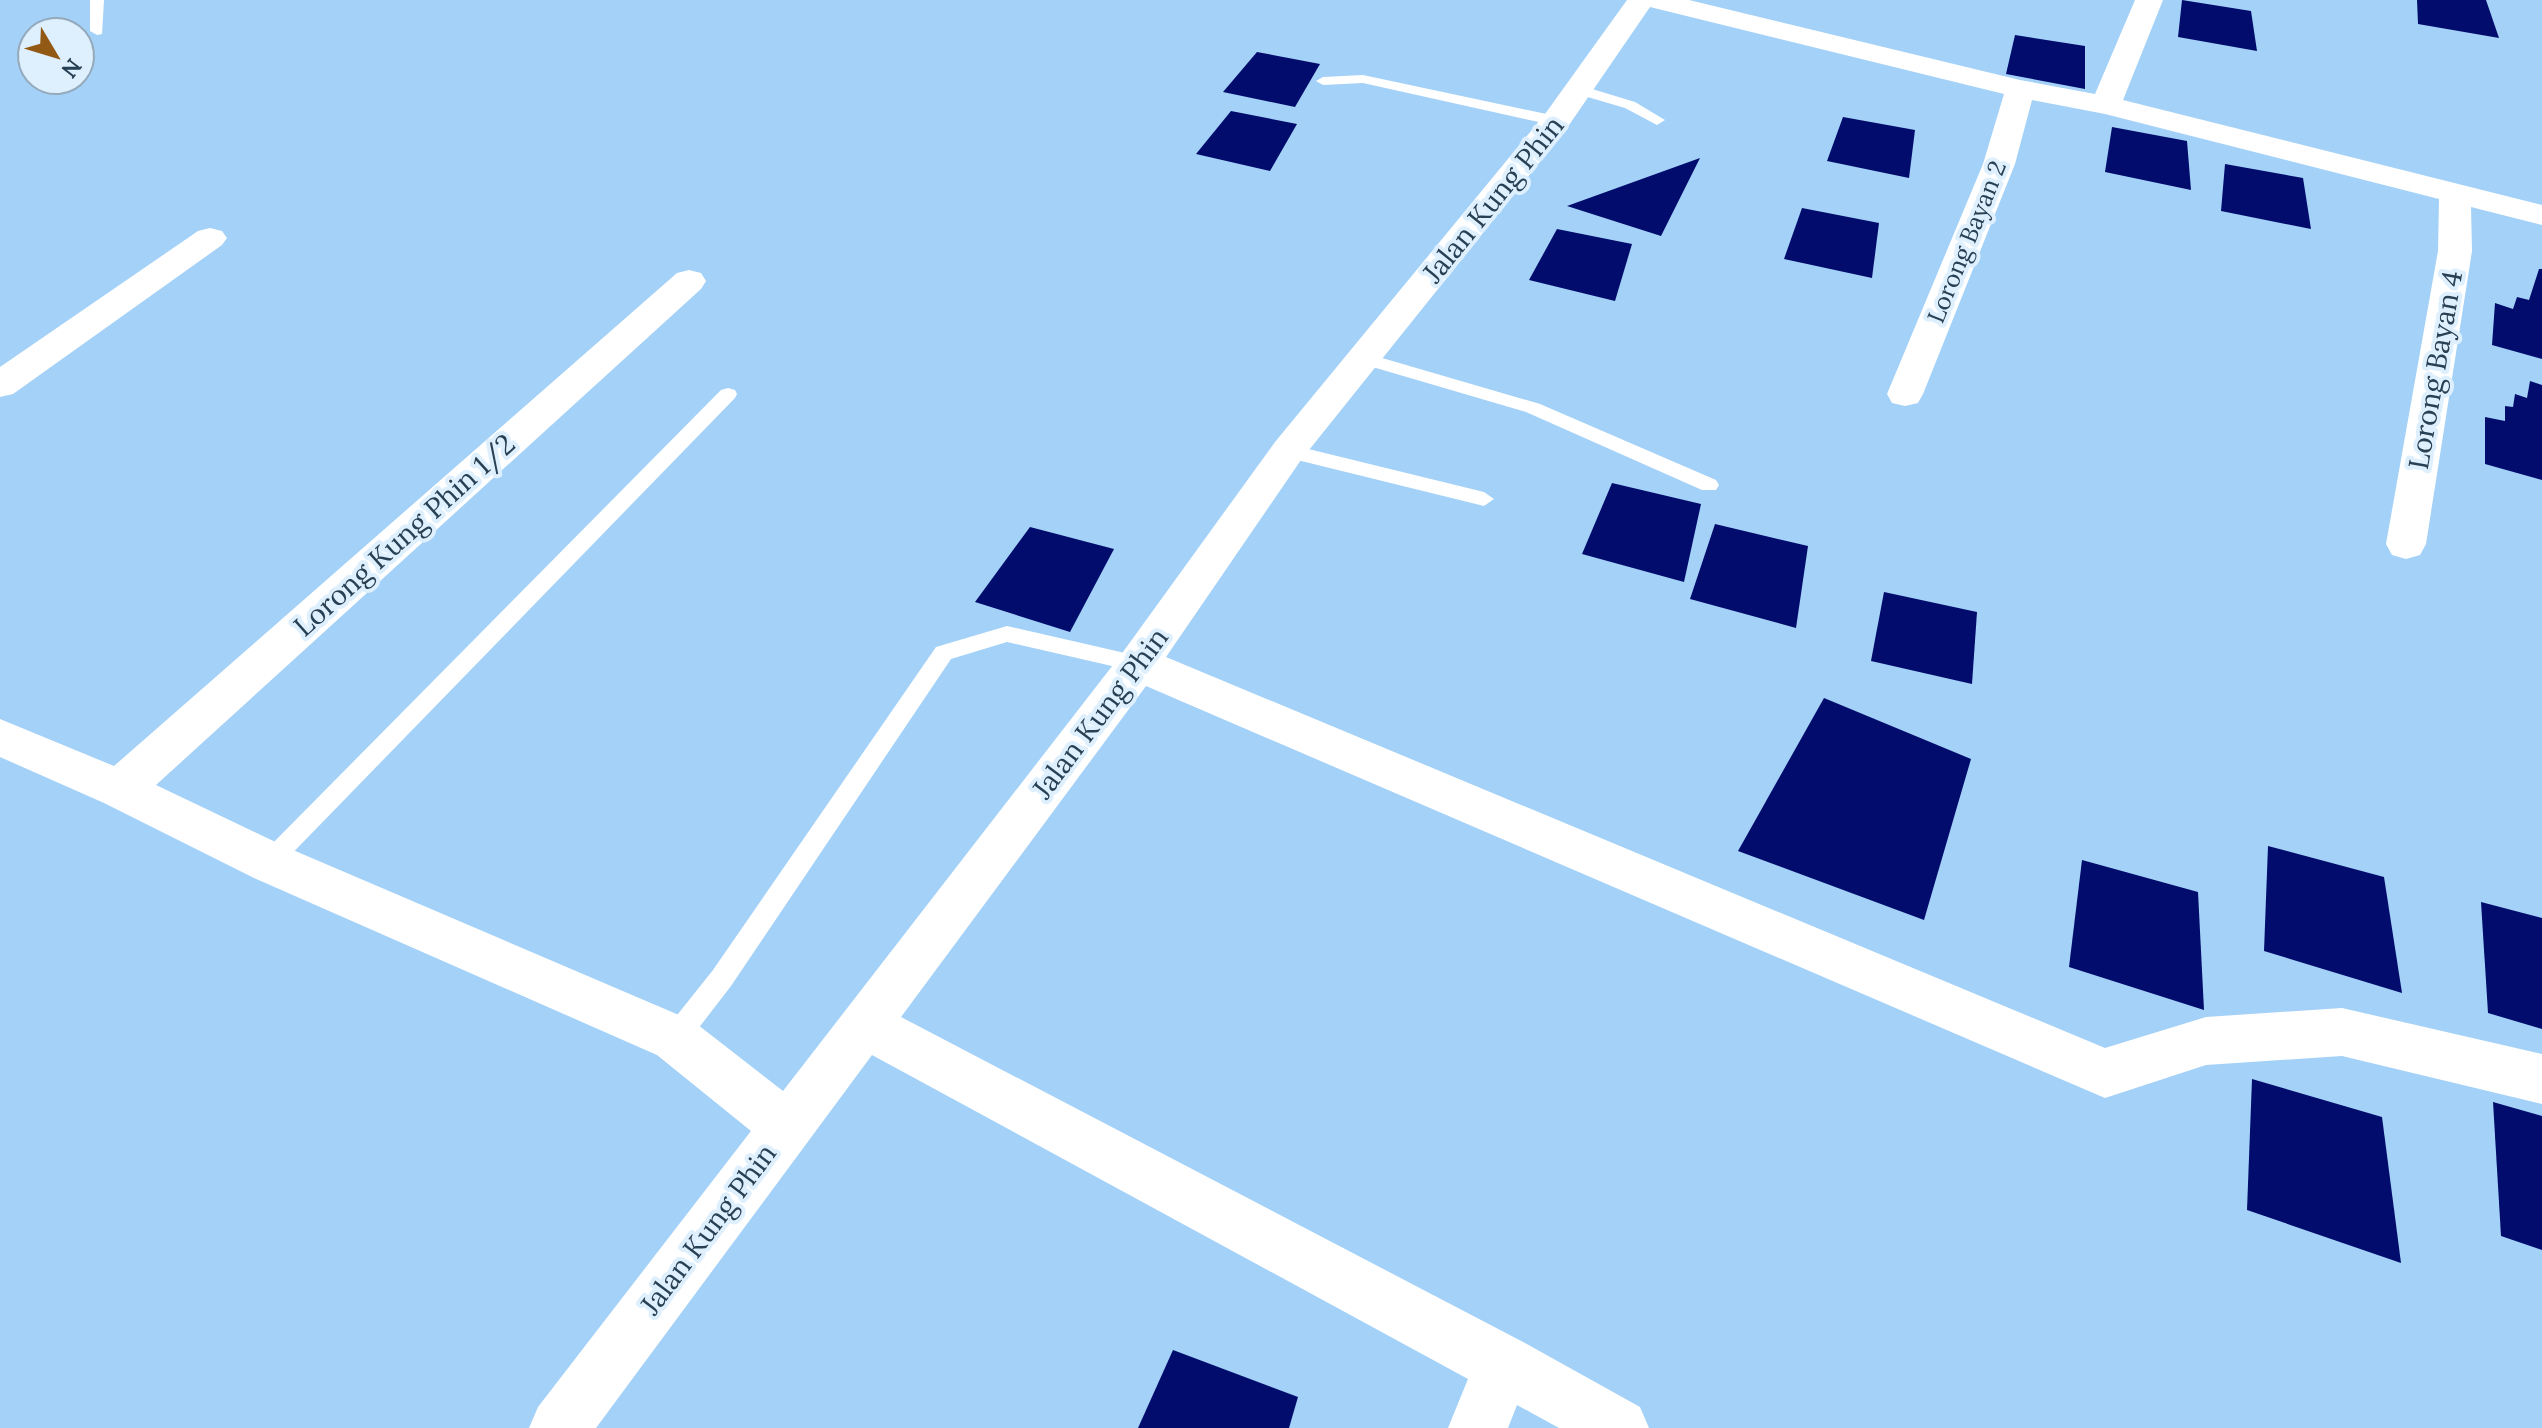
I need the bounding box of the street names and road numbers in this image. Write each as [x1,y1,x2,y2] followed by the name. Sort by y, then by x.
[1414,108,1571,291] street label: Jalan Kung Phin
[1920,156,2013,327] street label: Lorong Bayan 2
[2400,268,2470,472] street label: Lorong Bayan 4
[286,426,522,644] street label: Lorong Kung Phin 1/2
[1023,620,1176,806] street label: Jalan Kung Phin
[631,1136,784,1322] street label: Jalan Kung Phin

